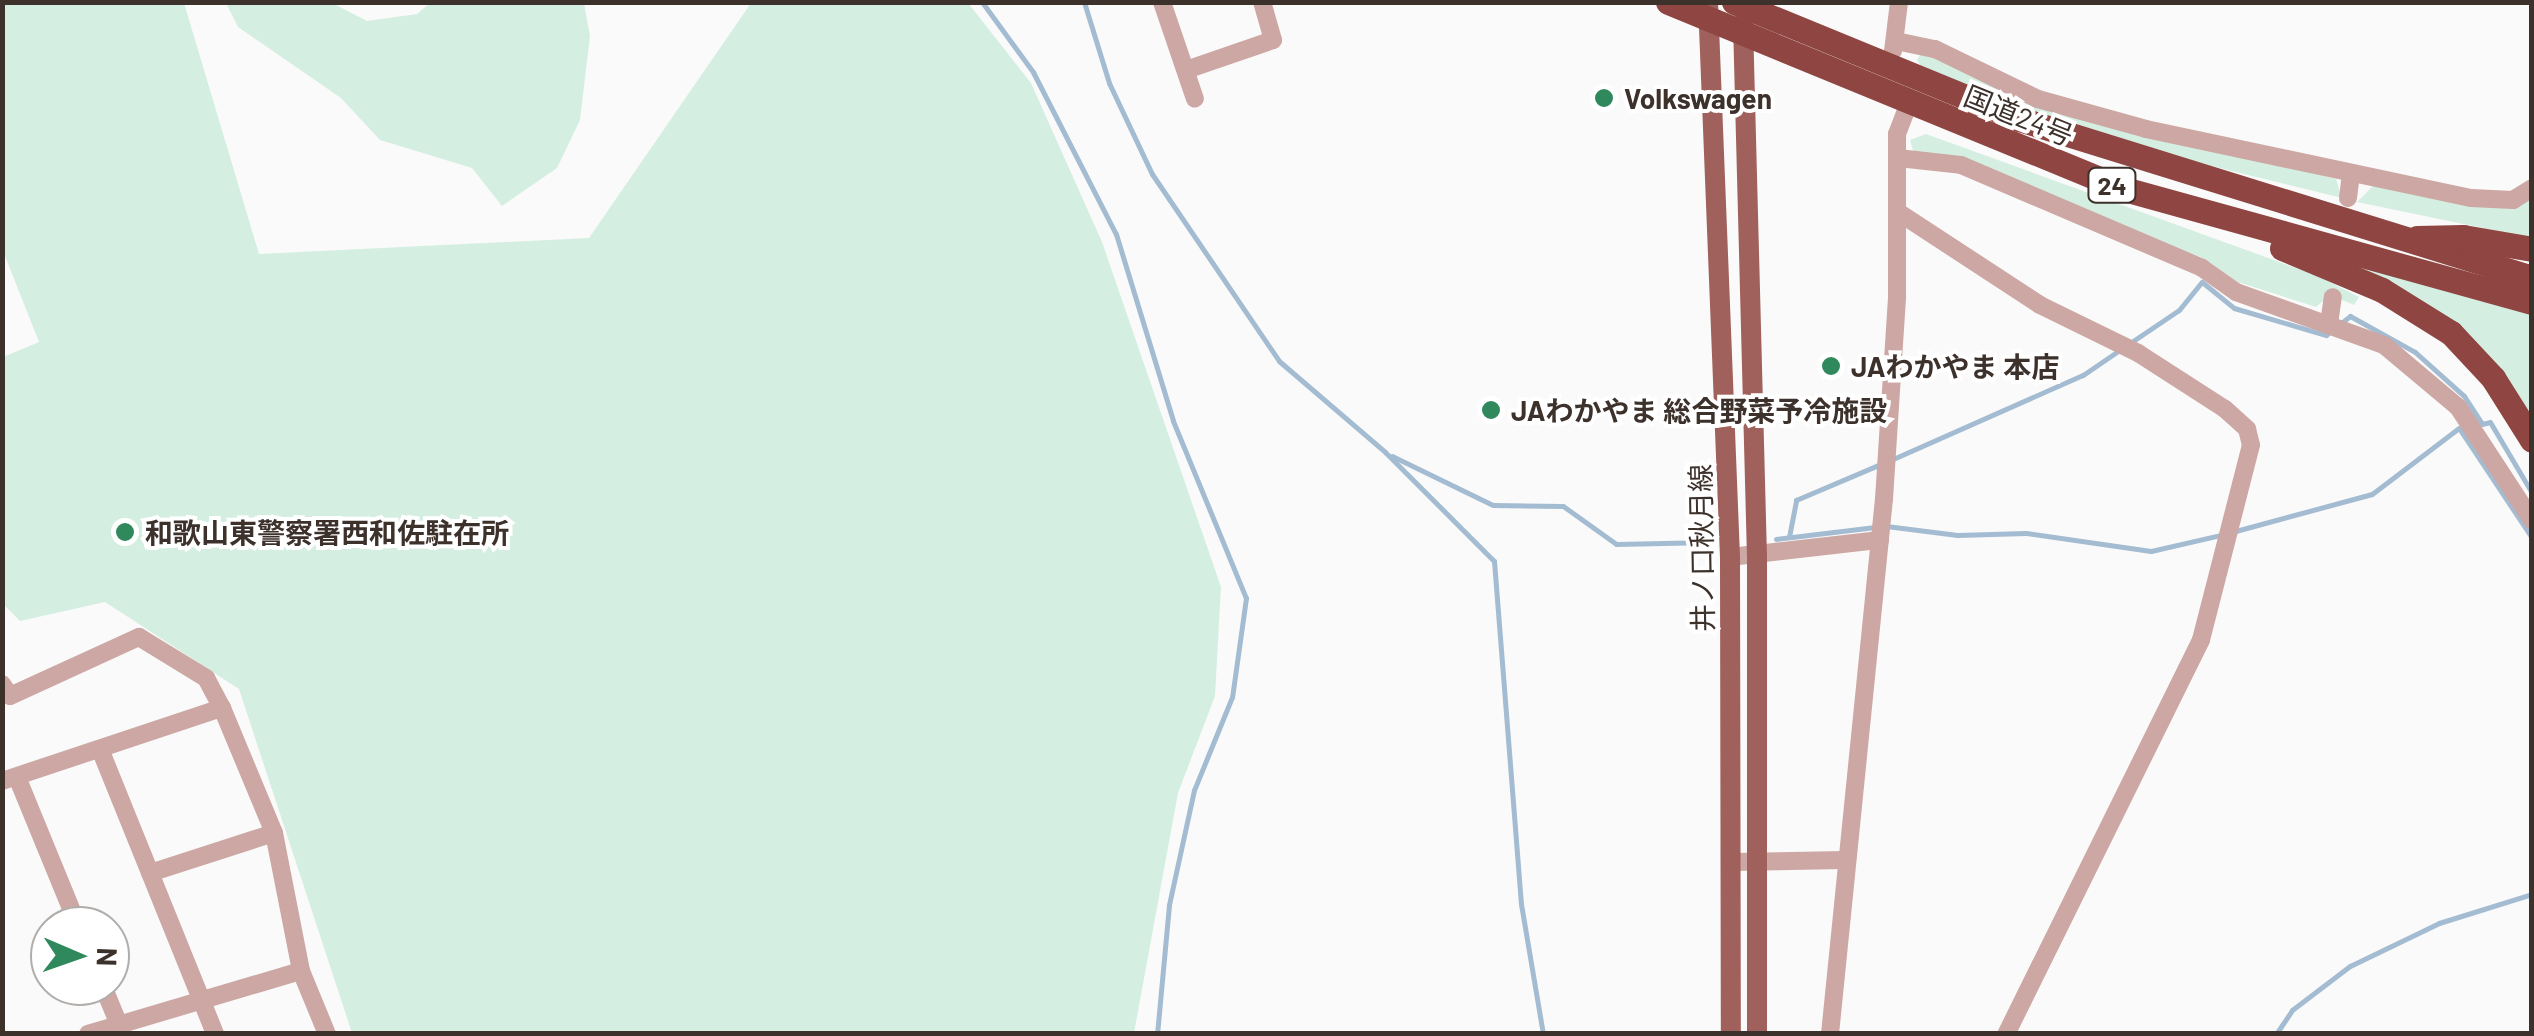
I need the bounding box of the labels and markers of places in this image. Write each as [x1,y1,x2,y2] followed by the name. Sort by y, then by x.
[1624,81,1772,115] place label: Volkswagen
[1593,87,1615,109] marker: Volkswagen
[1851,349,2059,383] place label: JAわかやま 本店
[1820,355,1842,377] marker: JAわかやま 本店
[1511,393,1887,427] place label: JAわかやま 総合野菜予冷施設
[1480,399,1502,421] marker: JAわかやま 総合野菜予冷施設
[145,515,509,549] place label: 和歌山東警察署西和佐駐在所
[114,521,136,543] marker: 和歌山東警察署西和佐駐在所

